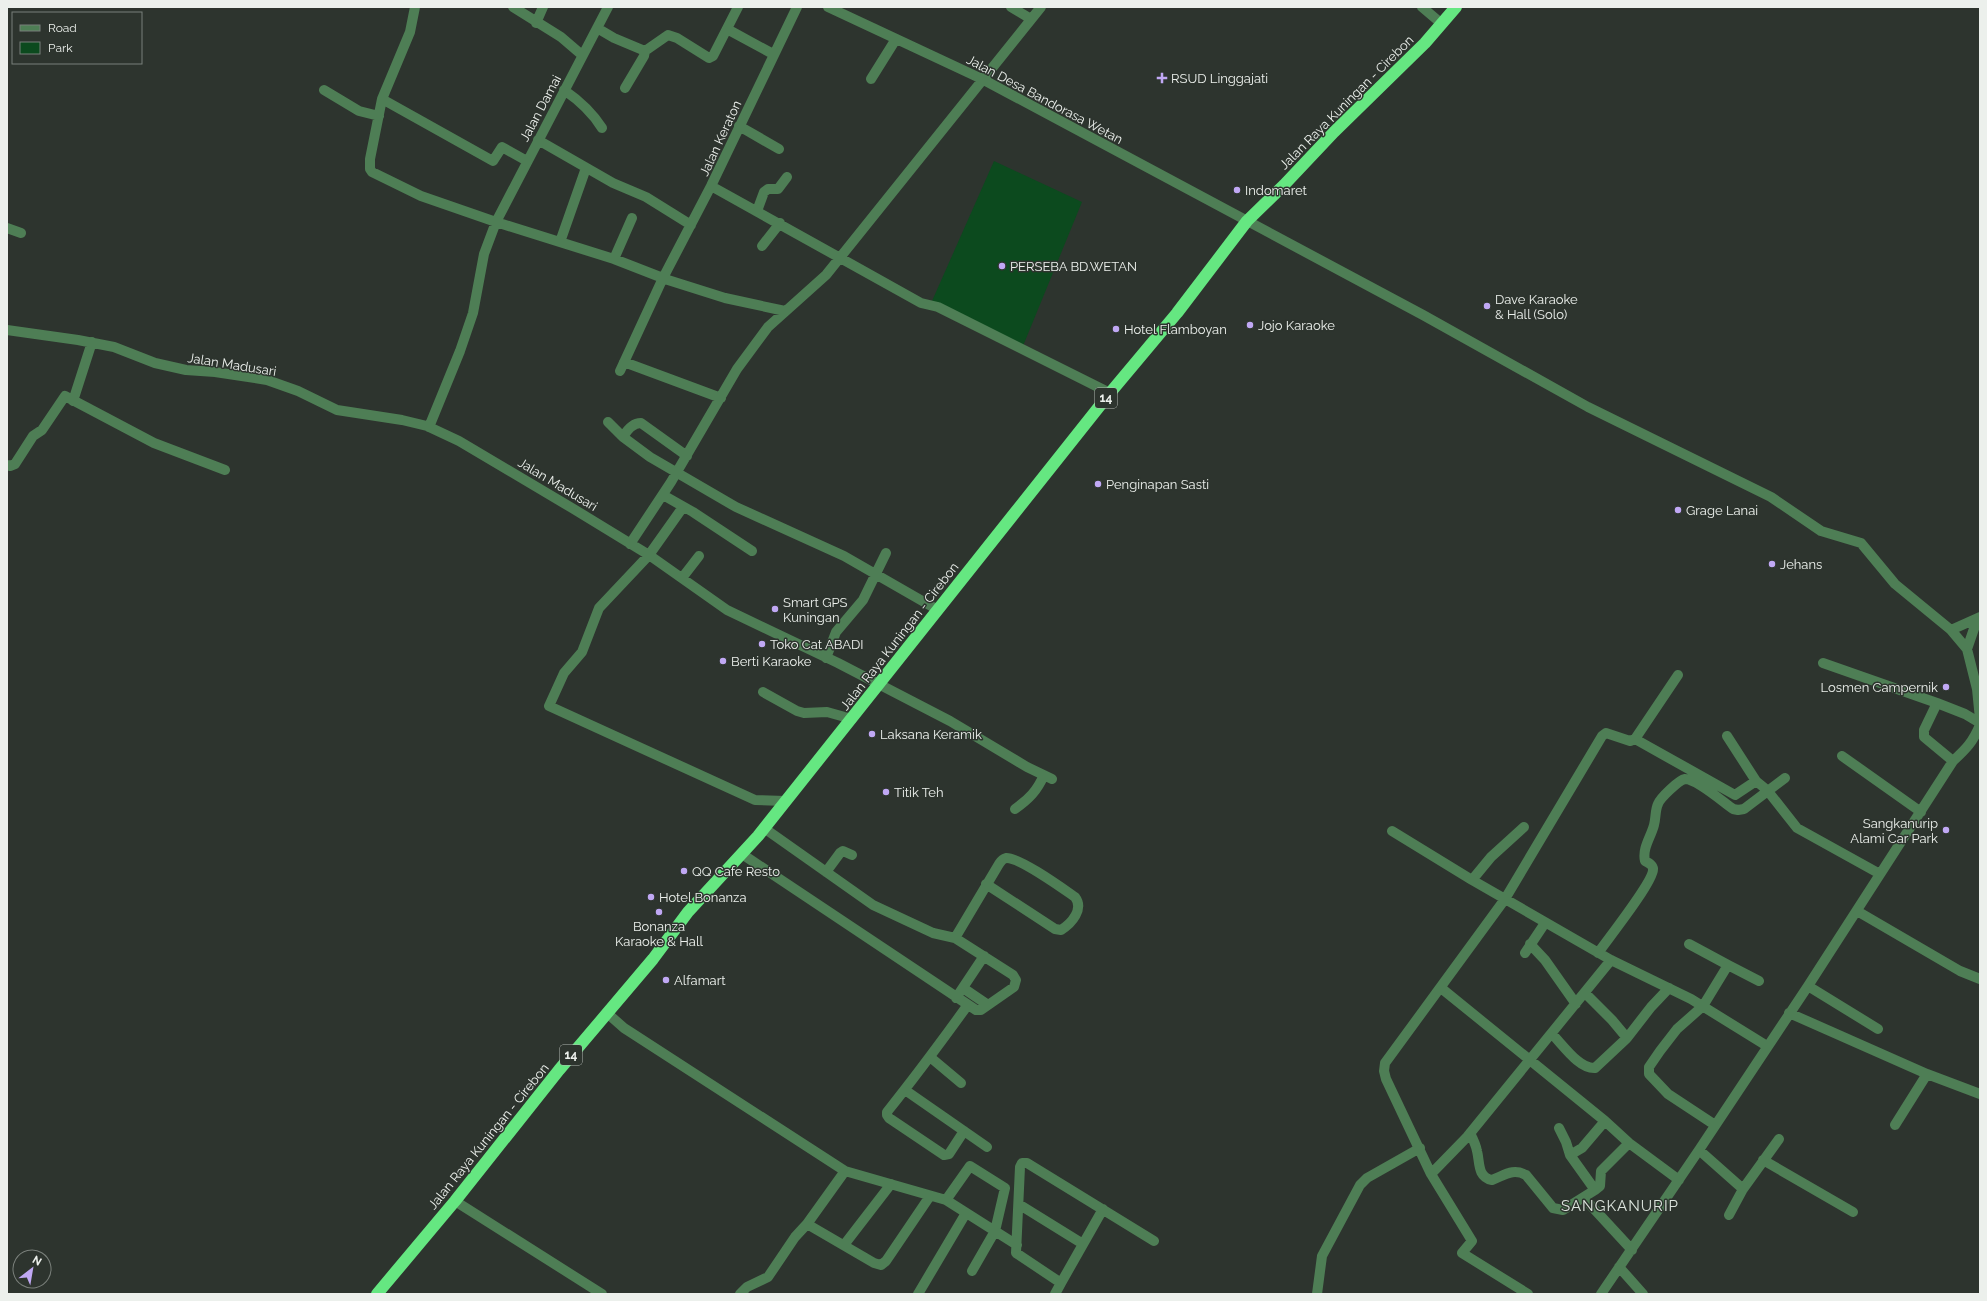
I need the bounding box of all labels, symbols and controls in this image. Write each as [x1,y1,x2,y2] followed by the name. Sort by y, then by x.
[12,12,142,64] legend
[48,21,77,35] text: Road
[1276,32,1416,172] street label: Jalan Raya Kuningan - Cirebon
[48,41,73,55] text: Park
[964,52,1125,147] street label: Jalan Desa Bandorasa Wetan
[1171,71,1268,86] place label: RSUD Linggajati
[1156,72,1168,84] marker: RSUD Linggajati
[517,73,564,144] street label: Jalan Damai
[696,98,744,178] street label: Jalan Keraton
[1245,183,1308,198] place label: Indomaret
[1232,185,1242,195] marker: Indomaret
[1010,259,1137,274] place label: PERSEBA BD.WETAN
[997,261,1007,271] marker: PERSEBA BD.WETAN
[1495,292,1578,322] place label: Dave Karaoke & Hall (Solo)
[1482,301,1492,311] marker: Dave Karaoke & Hall (Solo)
[1258,318,1335,333] place label: Jojo Karaoke
[1245,320,1255,330] marker: Jojo Karaoke
[1124,322,1227,337] place label: Hotel Flamboyan
[1111,324,1121,334] marker: Hotel Flamboyan
[186,350,277,379] street label: Jalan Madusari
[1095,388,1117,408] road number: 14
[515,455,600,514] street label: Jalan Madusari
[1106,477,1209,492] place label: Penginapan Sasti
[1093,479,1103,489] marker: Penginapan Sasti
[1686,503,1758,518] place label: Grage Lanai
[1673,505,1683,515] marker: Grage Lanai
[1780,557,1822,572] place label: Jehans
[1767,559,1777,569] marker: Jehans
[837,560,962,713] street label: Jalan Raya Kuningan - Cirebon
[783,595,848,625] place label: Smart GPS Kuningan
[770,604,780,614] marker: Smart GPS Kuningan
[770,637,864,652] place label: Toko Cat ABADI
[757,639,767,649] marker: Toko Cat ABADI
[731,654,812,669] place label: Berti Karaoke
[718,656,728,666] marker: Berti Karaoke
[1821,680,1938,695] place label: Losmen Campernik
[1941,682,1951,692] marker: Losmen Campernik
[880,727,982,742] place label: Laksana Keramik
[867,729,877,739] marker: Laksana Keramik
[894,785,943,800] place label: Titik Teh
[881,787,891,797] marker: Titik Teh
[1850,816,1938,846] place label: Sangkanurip Alami Car Park
[1941,825,1951,835] marker: Sangkanurip Alami Car Park
[692,864,780,879] place label: QQ Cafe Resto
[679,866,689,876] marker: QQ Cafe Resto
[659,890,747,905] place label: Hotel Bonanza
[646,892,656,902] marker: Hotel Bonanza
[654,907,664,917] marker: Bonanza Karaoke & Hall
[615,919,703,949] place label: Bonanza Karaoke & Hall
[674,973,726,988] place label: Alfamart
[661,975,671,985] marker: Alfamart
[560,1045,582,1065] road number: 14
[425,1060,552,1212] street label: Jalan Raya Kuningan - Cirebon
[1561,1197,1679,1215] district label: SANGKANURIP
[12,1249,52,1289] north arrow
[30,1253,44,1269] text: N

